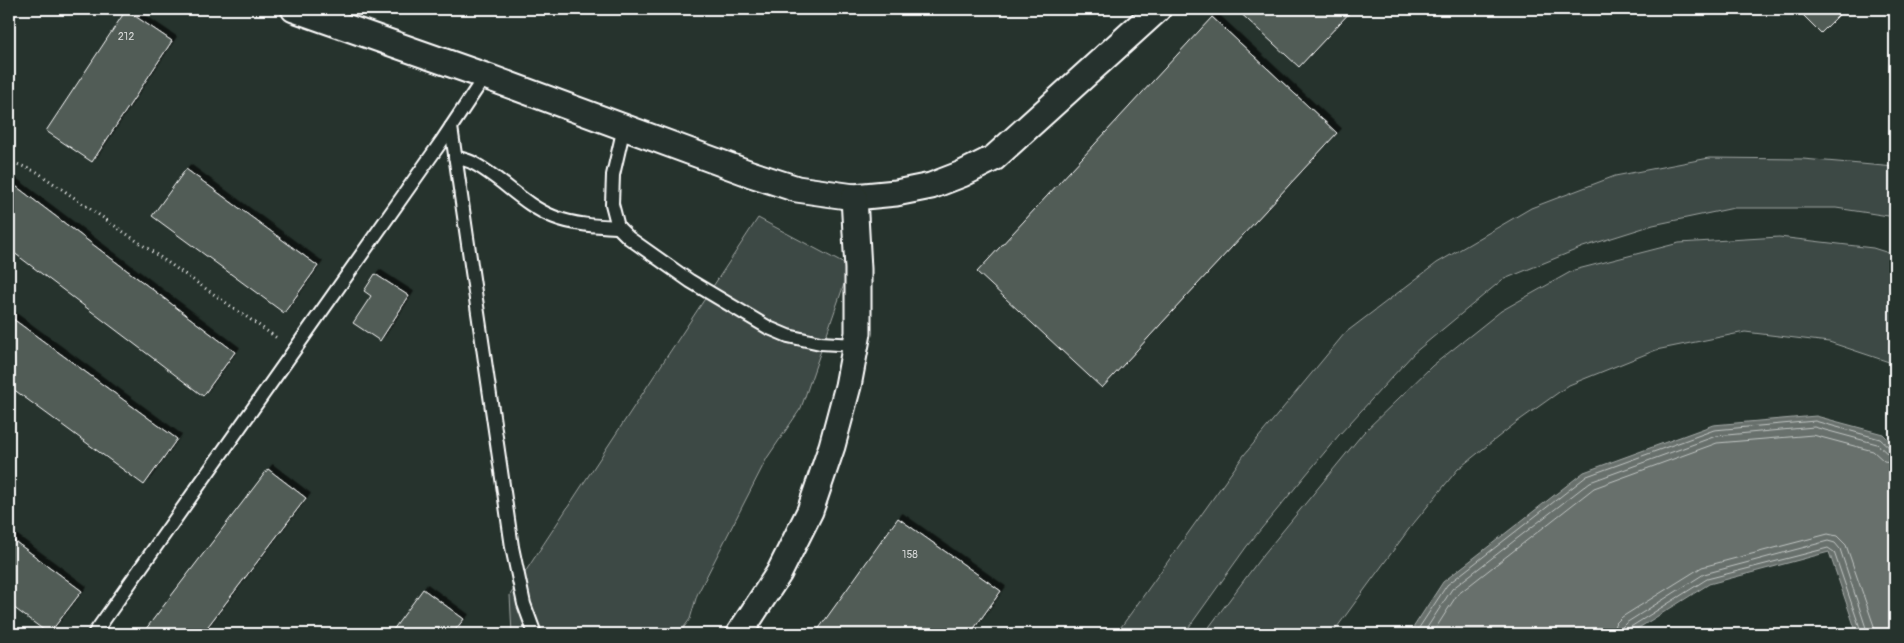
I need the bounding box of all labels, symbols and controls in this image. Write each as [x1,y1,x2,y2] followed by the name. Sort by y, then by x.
[118,30,134,43] house number: 212
[902,548,918,561] house number: 158

